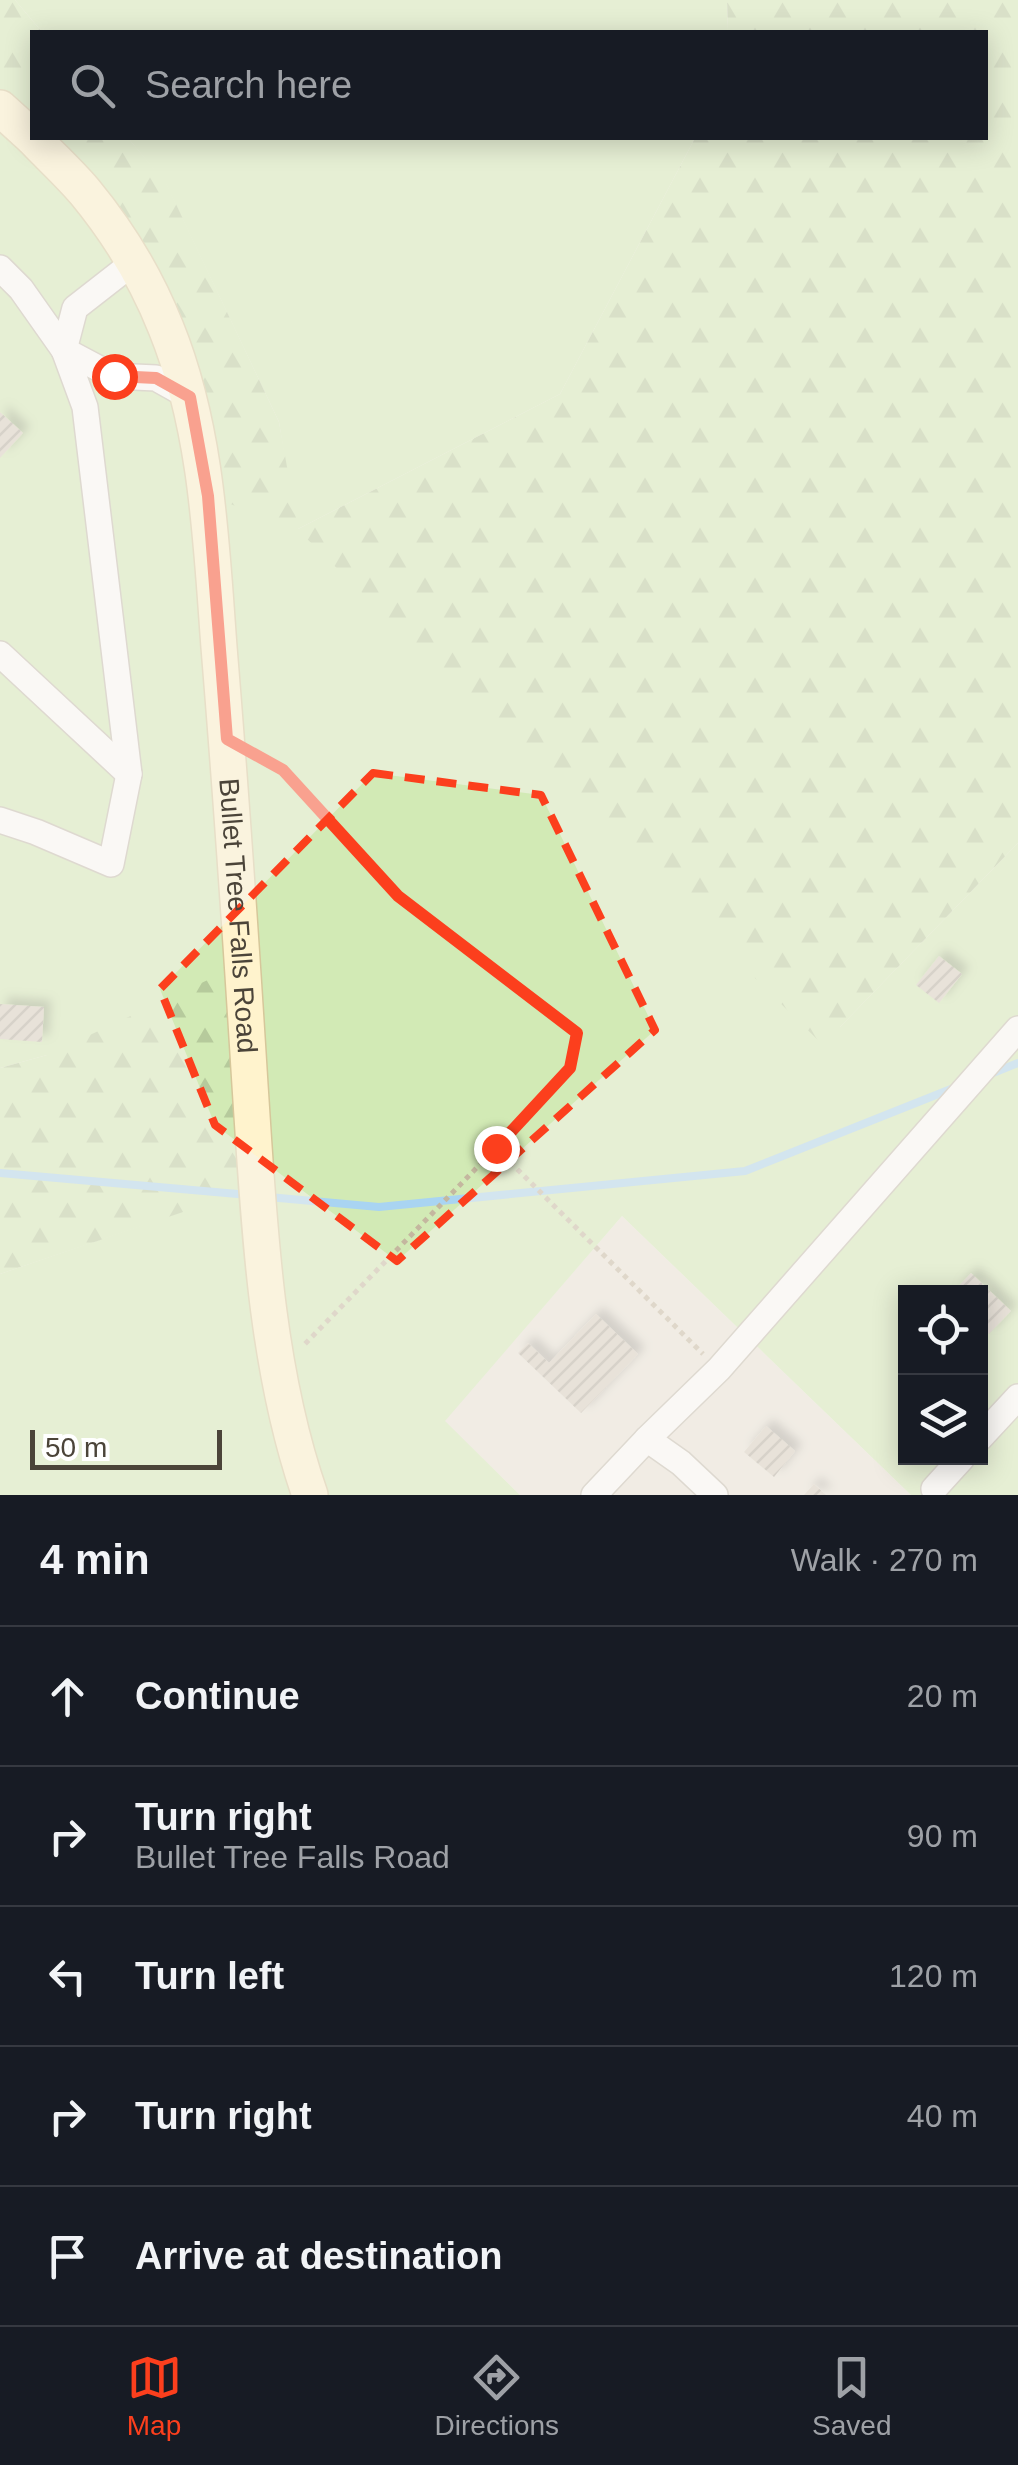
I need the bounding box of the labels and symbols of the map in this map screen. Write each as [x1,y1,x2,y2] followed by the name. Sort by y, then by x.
[92,354,138,400] route start
[213,777,263,1054] street label: Bullet Tree Falls Road
[474,1126,520,1172] route end
[30,1425,222,1470] scale bar

